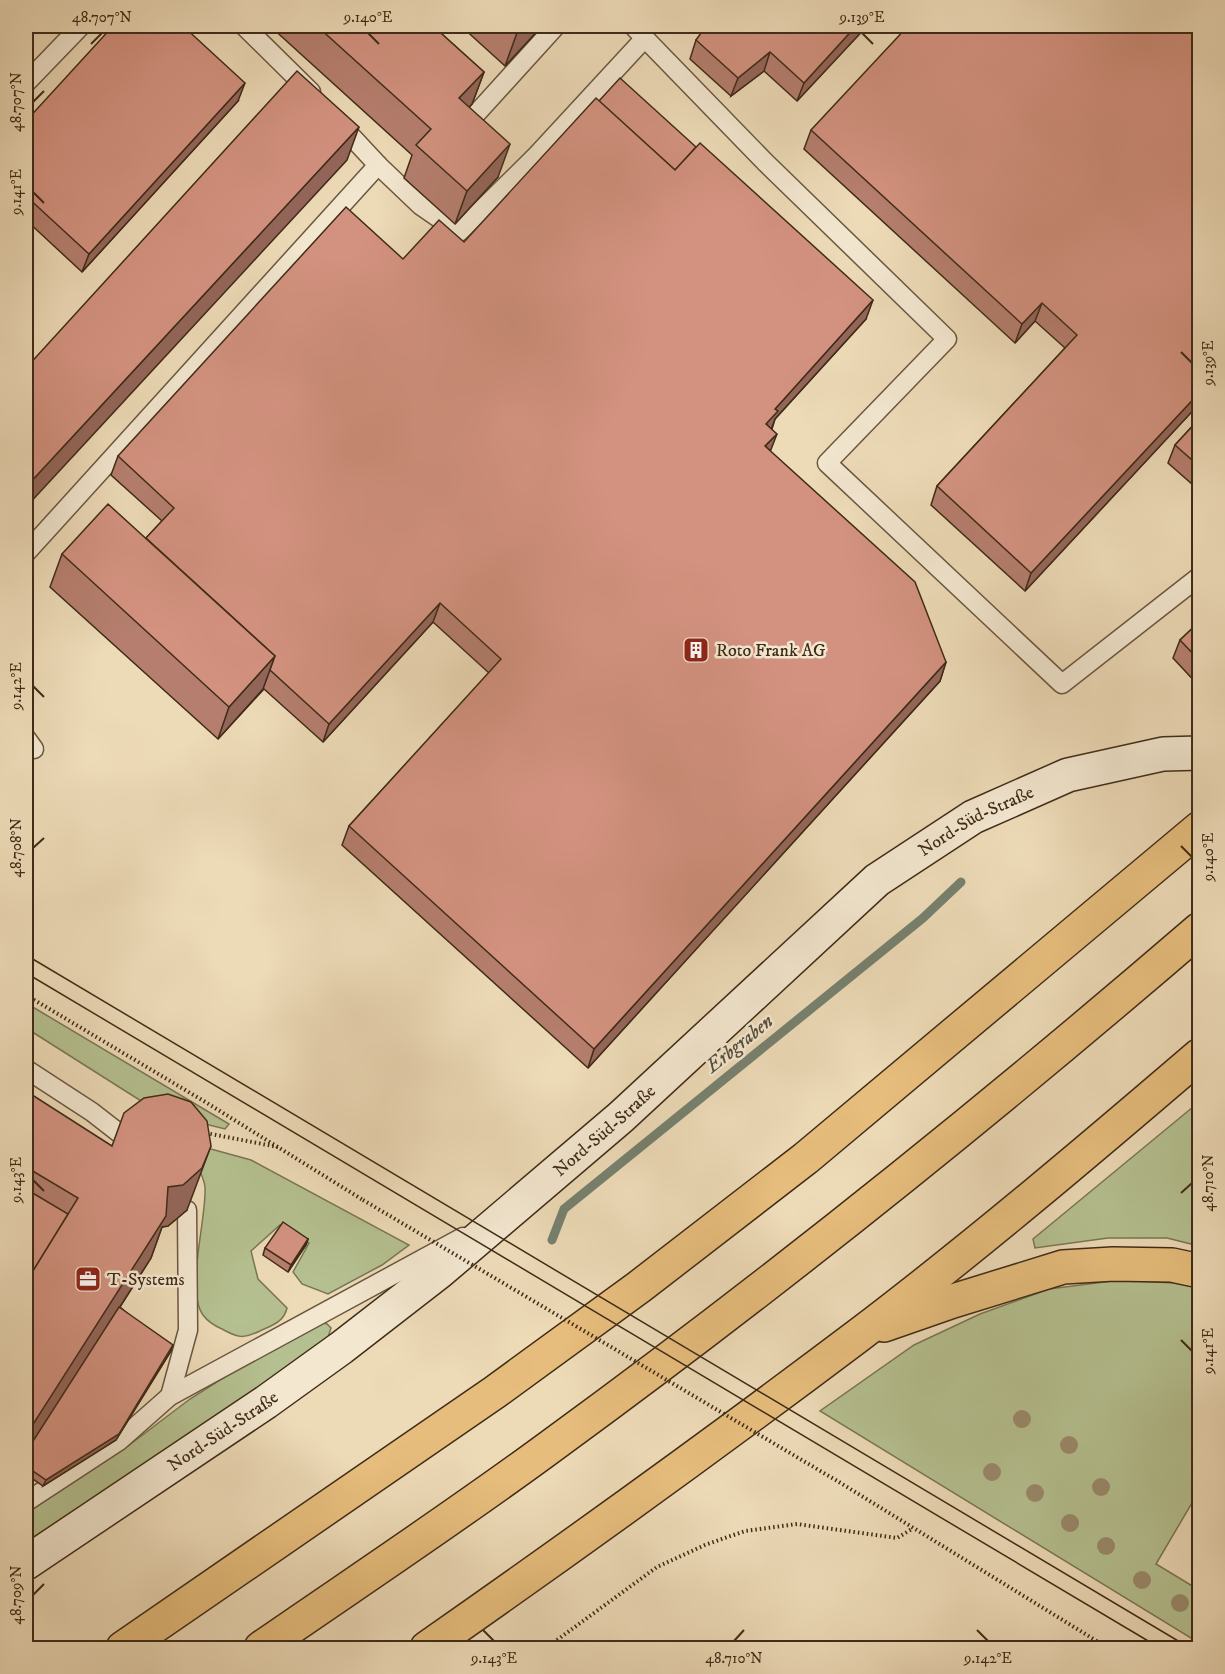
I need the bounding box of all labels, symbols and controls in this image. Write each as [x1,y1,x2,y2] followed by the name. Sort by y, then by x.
[72,8,132,27] text: 48.707°N
[343,8,393,27] text: 9.140°E
[838,8,885,27] text: 9.139°E
[7,72,26,132] text: 48.707°N
[7,169,26,216] text: 9.141°E
[1199,340,1218,387] text: 9.139°E
[681,635,711,665] building icon: Roto Frank AG
[716,640,826,662] place label: Roto Frank AG
[7,662,26,711] text: 9.142°E
[915,782,1037,862] street label: Nord-Süd-Straße
[7,818,26,878] text: 48.708°N
[1199,832,1218,882] text: 9.140°E
[700,1009,779,1080] water label: Erbgraben
[549,1081,660,1182] street label: Nord-Süd-Straße
[1199,1154,1218,1212] text: 48.710°N
[7,1157,26,1204] text: 9.143°E
[73,1264,103,1294] office icon: T-Systems
[107,1269,185,1291] place label: T-Systems
[1199,1328,1218,1375] text: 9.141°E
[164,1387,283,1477] street label: Nord-Süd-Straße
[7,1565,26,1625] text: 48.709°N
[470,1649,517,1668] text: 9.143°E
[705,1649,763,1668] text: 48.710°N
[963,1649,1012,1668] text: 9.142°E

